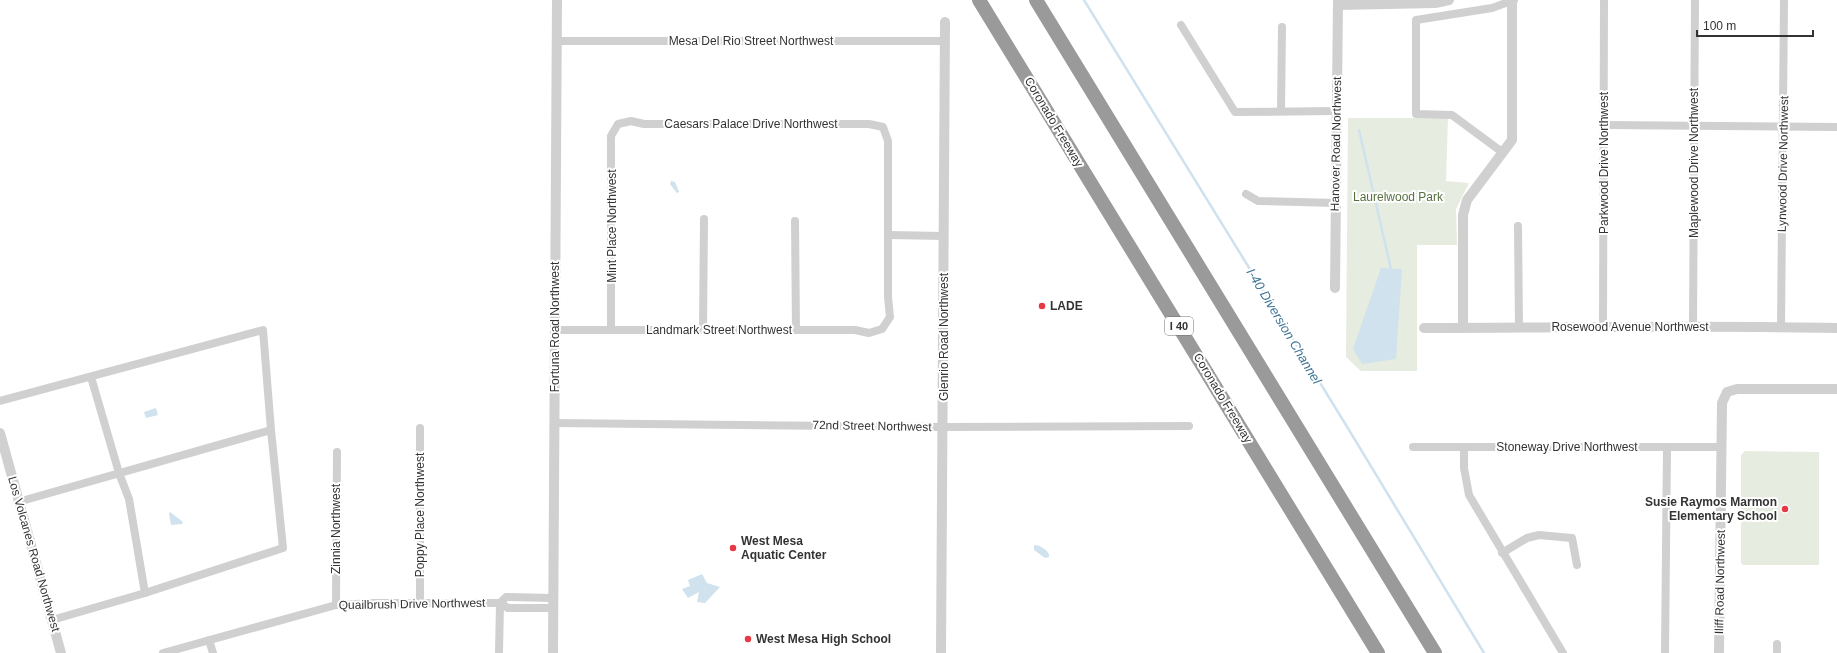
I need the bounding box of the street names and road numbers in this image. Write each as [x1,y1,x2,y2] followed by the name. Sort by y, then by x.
[669,34,834,48] street label: Mesa Del Rio Street Northwest
[1022,75,1086,169] street label: Coronado Freeway
[1328,76,1344,211] street label: Hanover Road Northwest
[1687,87,1701,238] street label: Maplewood Drive Northwest
[1597,91,1611,234] street label: Parkwood Drive Northwest
[1775,95,1791,232] street label: Lynwood Drive Northwest
[664,117,838,131] street label: Caesars Palace Drive Northwest
[605,169,619,283] street label: Mint Place Northwest
[548,261,562,392] street label: Fortuna Road Northwest
[937,272,951,401] street label: Glenrio Road Northwest
[1165,317,1193,335] road number: I 40
[1551,320,1709,334] street label: Rosewood Avenue Northwest
[646,323,793,337] street label: Landmark Street Northwest
[1191,351,1255,445] street label: Coronado Freeway
[812,418,932,434] street label: 72nd Street Northwest
[1496,440,1638,454] street label: Stoneway Drive Northwest
[413,452,427,577] street label: Poppy Place Northwest
[5,475,63,634] street label: Los Volcanes Road Northwest
[329,483,343,574] street label: Zinnia Northwest
[1712,529,1728,634] street label: Iliff Road Northwest
[339,596,486,612] street label: Quailbrush Drive Northwest

